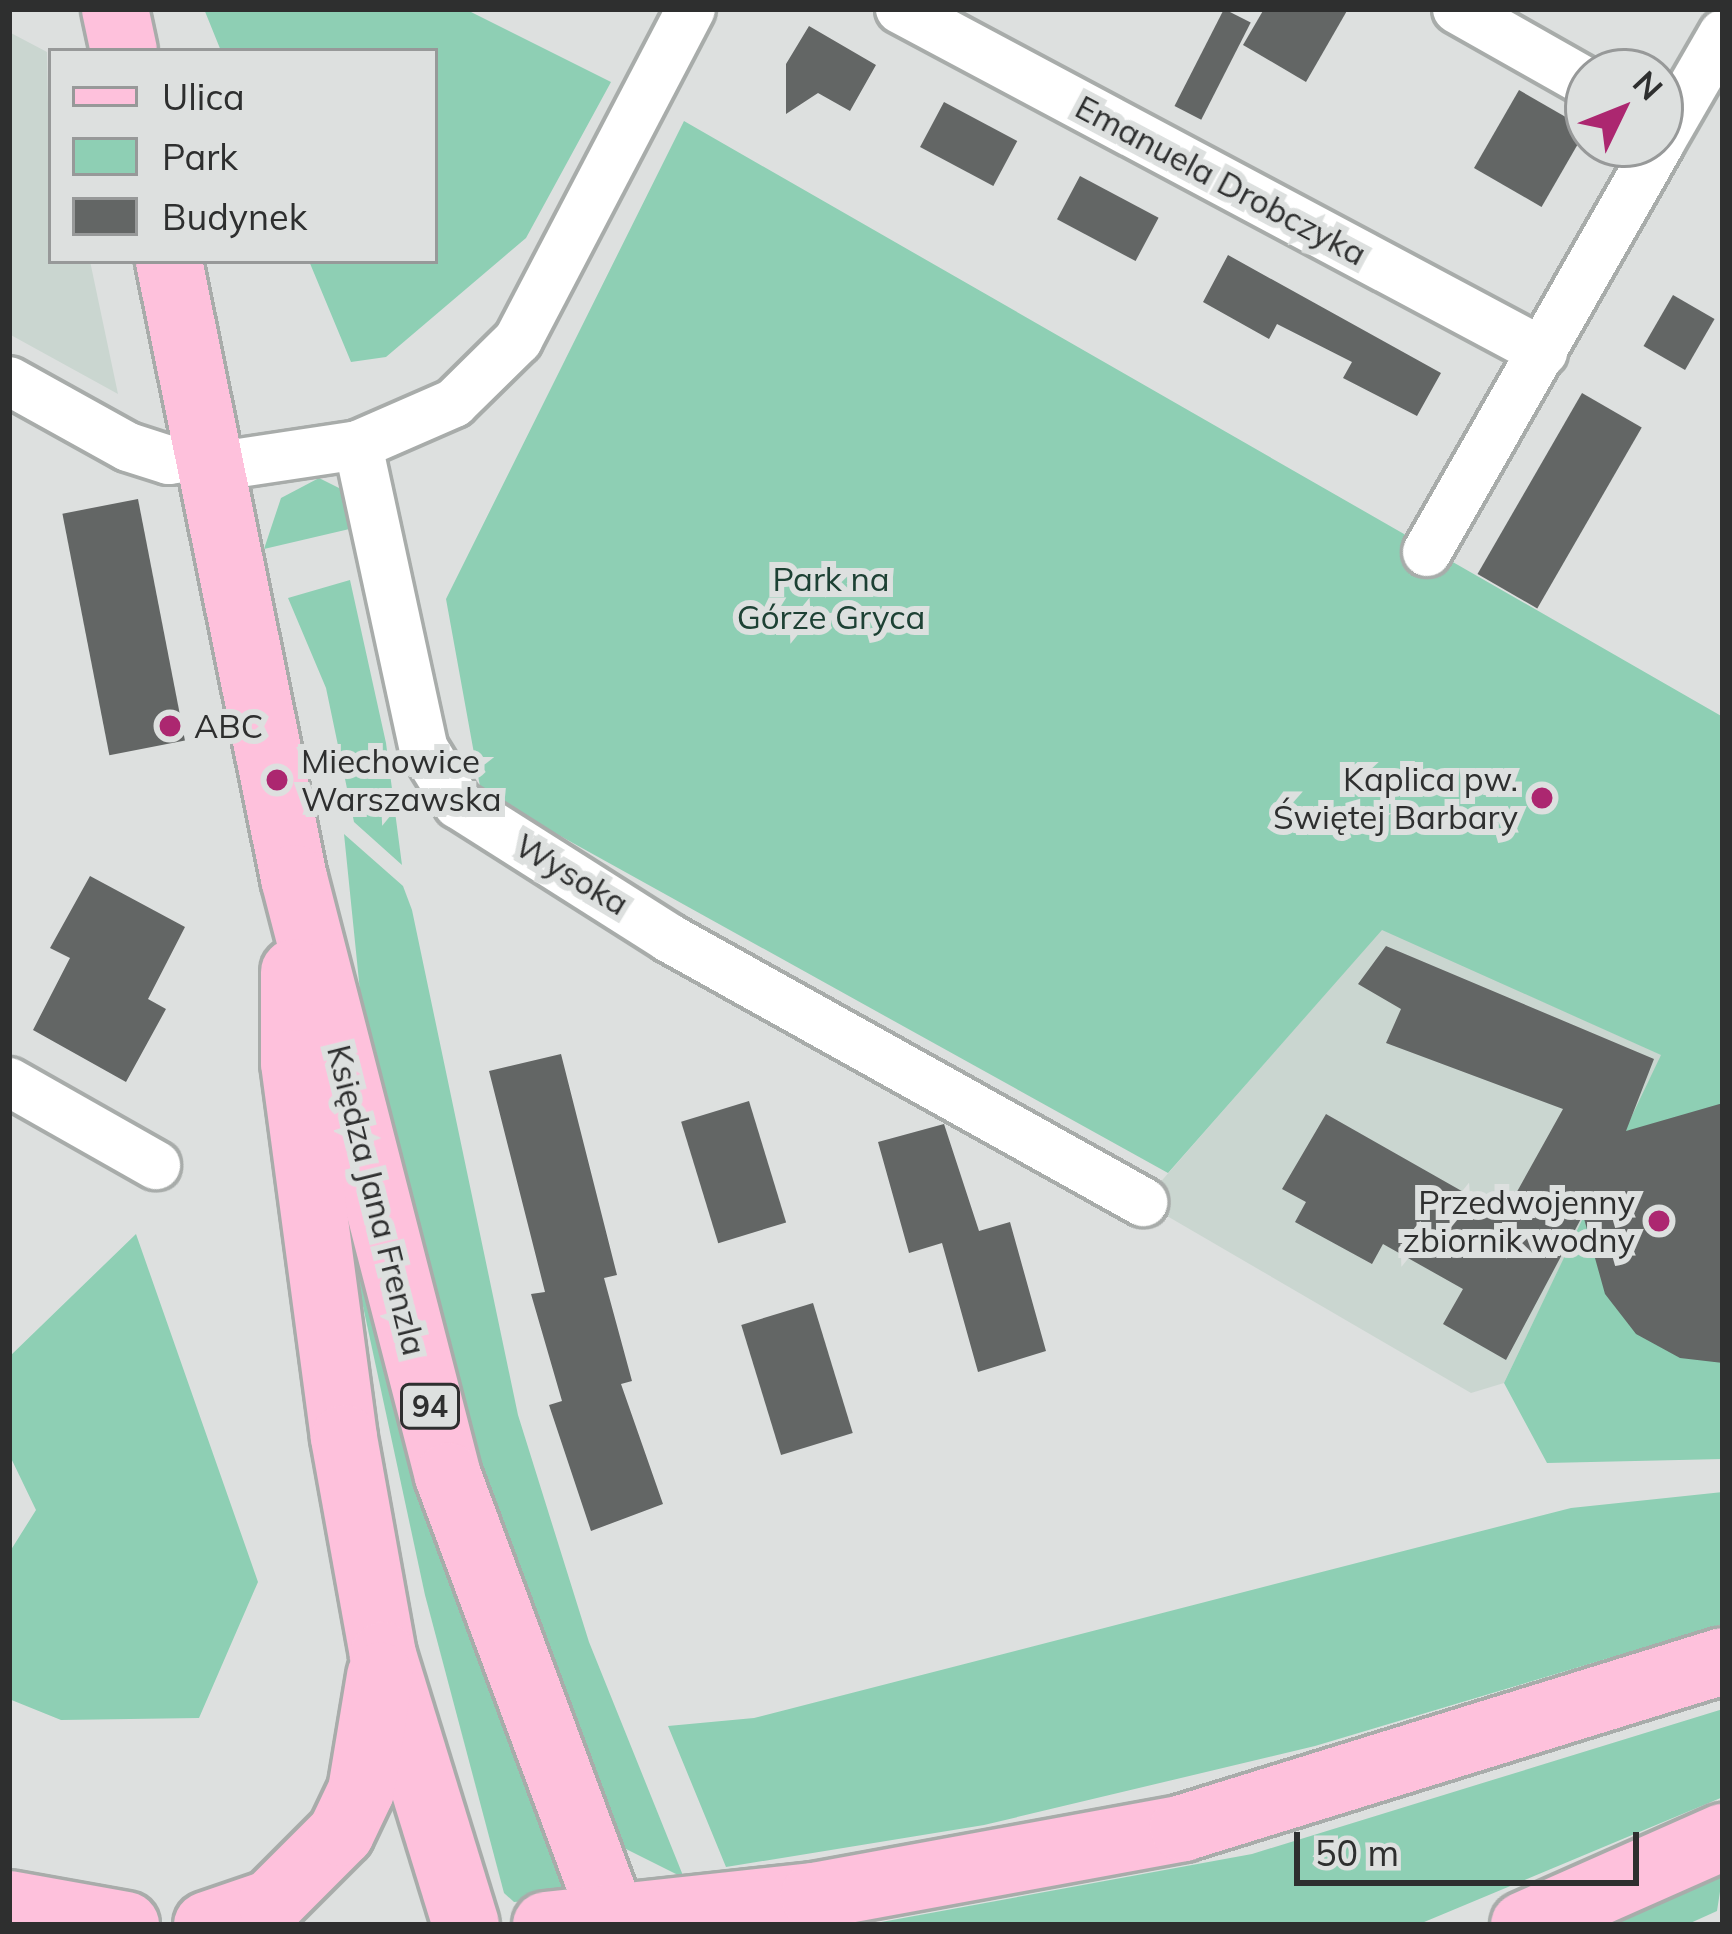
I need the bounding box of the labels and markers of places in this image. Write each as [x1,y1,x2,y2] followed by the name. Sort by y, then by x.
[194,706,263,746] place label: ABC
[157,713,183,739] marker: ABC
[301,741,502,819] place label: Miechowice Warszawska
[1273,759,1518,837] place label: Kaplica pw. Świętej Barbary
[264,767,290,793] marker: Miechowice Warszawska
[1529,785,1555,811] marker: Kaplica pw. Świętej Barbary
[1403,1182,1635,1260] place label: Przedwojenny zbiornik wodny
[1646,1208,1672,1234] marker: Przedwojenny zbiornik wodny

